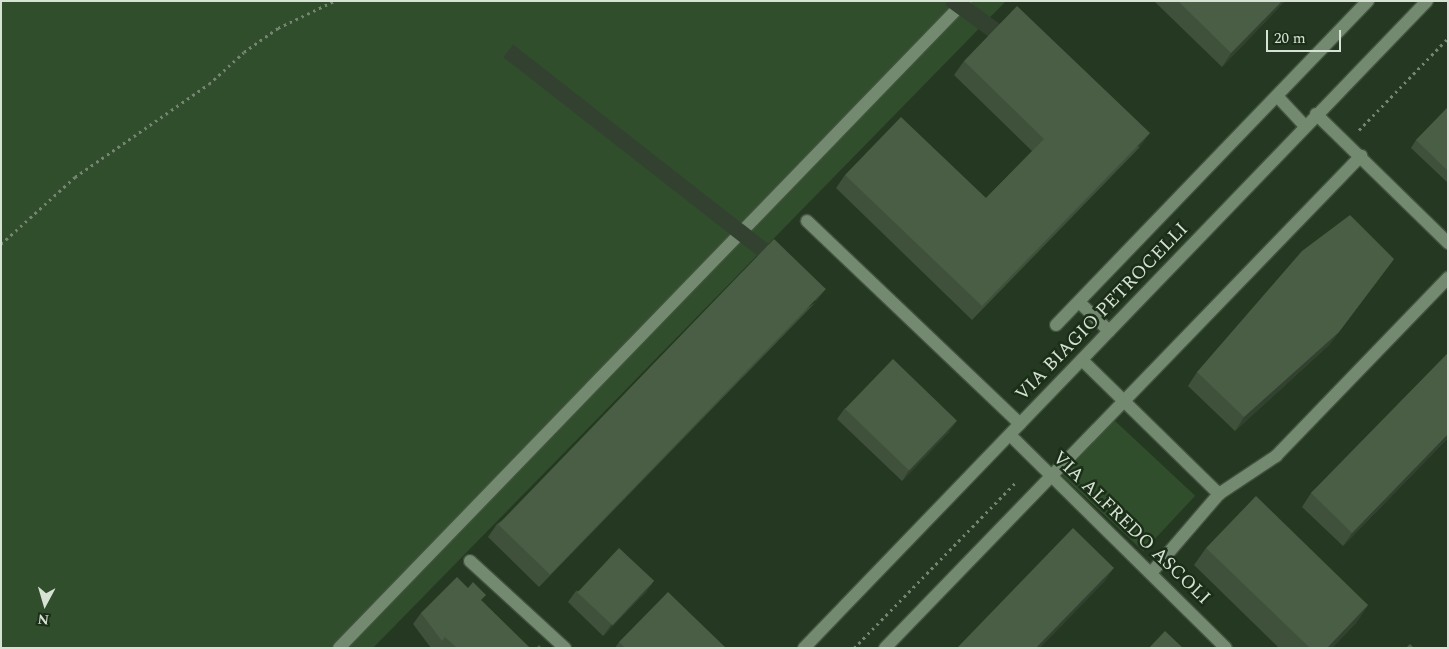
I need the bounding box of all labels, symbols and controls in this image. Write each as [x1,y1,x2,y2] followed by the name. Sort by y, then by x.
[1269,20,1344,52] scale bar
[1274,27,1306,50] text: 20 m
[1011,218,1193,406] street label: VIA BIAGIO PETROCELLI
[1047,447,1215,609] street label: VIA ALFREDO ASCOLI
[20,579,70,629] north arrow
[37,608,50,630] text: N

